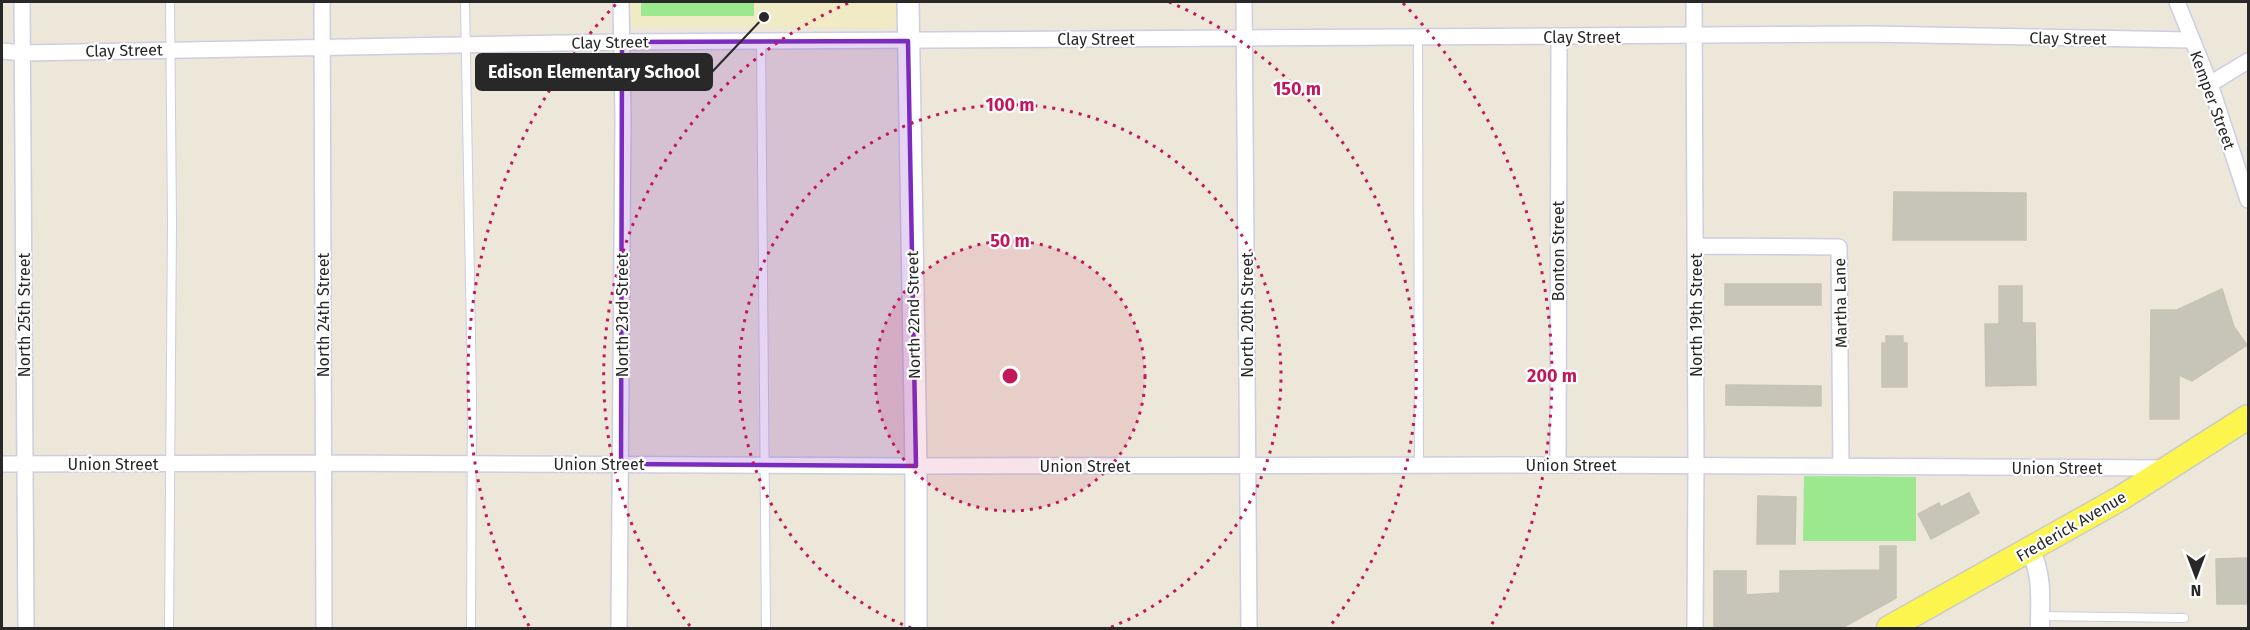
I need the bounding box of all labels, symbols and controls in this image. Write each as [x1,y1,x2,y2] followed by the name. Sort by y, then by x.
[1543,28,1621,47] street label: Clay Street
[2029,28,2107,49] street label: Clay Street
[1057,30,1135,49] street label: Clay Street
[571,32,649,53] street label: Clay Street
[85,40,163,61] street label: Clay Street
[2186,48,2239,152] street label: Kemper Street
[476,54,712,90] callout: Edison Elementary School
[488,61,701,83] text: Edison Elementary School
[1273,78,1321,100] text: 150 m
[986,94,1034,116] text: 100 m
[1549,201,1568,301] street label: Bonton Street
[990,230,1030,252] text: 50 m
[903,250,924,379] street label: North 22nd Street
[314,252,333,377] street label: North 24th Street
[613,252,632,377] street label: North 23rd Street
[1238,252,1257,378] street label: North 20th Street
[15,253,34,377] street label: North 25th Street
[1687,253,1706,377] street label: North 19th Street
[1830,258,1851,348] street label: Martha Lane
[1527,365,1577,387] text: 200 m
[1000,366,1020,386] centre of rings
[68,455,159,474] street label: Union Street
[554,455,645,474] street label: Union Street
[1526,456,1617,475] street label: Union Street
[1040,457,1131,476] street label: Union Street
[2012,459,2103,478] street label: Union Street
[2013,487,2130,566] street label: Frederick Avenue
[2166,546,2226,606] north arrow
[2191,581,2201,600] text: N

